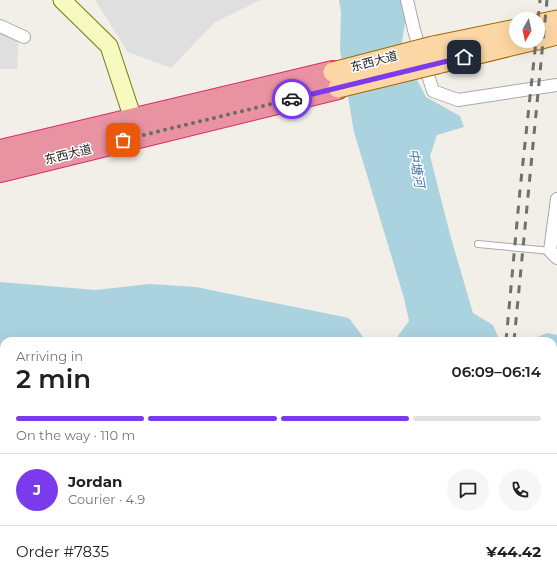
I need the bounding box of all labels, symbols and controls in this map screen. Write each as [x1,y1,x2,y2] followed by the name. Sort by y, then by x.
[509,12,545,48] north arrow
[509,12,545,48] map controls
[447,40,481,74] pin
[453,46,475,68] icon: home
[349,48,399,74] street label: 东西大道
[272,79,312,119] courier
[281,88,303,110] icon: car
[106,123,140,157] pin
[112,129,134,151] icon: bag
[43,141,93,167] street label: 东西大道
[406,147,429,192] water label: 中塘河
[16,348,83,364] text: Arriving in
[452,362,541,381] text: 06:09–06:14
[16,363,91,395] text: 2 min
[16,427,135,443] text: On the way · 110 m
[447,469,489,511] button: chat
[499,469,541,511] button: phone
[68,472,122,491] text: Jordan
[33,480,41,499] text: J
[68,491,145,507] text: Courier · 4.9
[16,542,109,561] text: Order #7835
[486,542,541,561] text: ¥44.42

